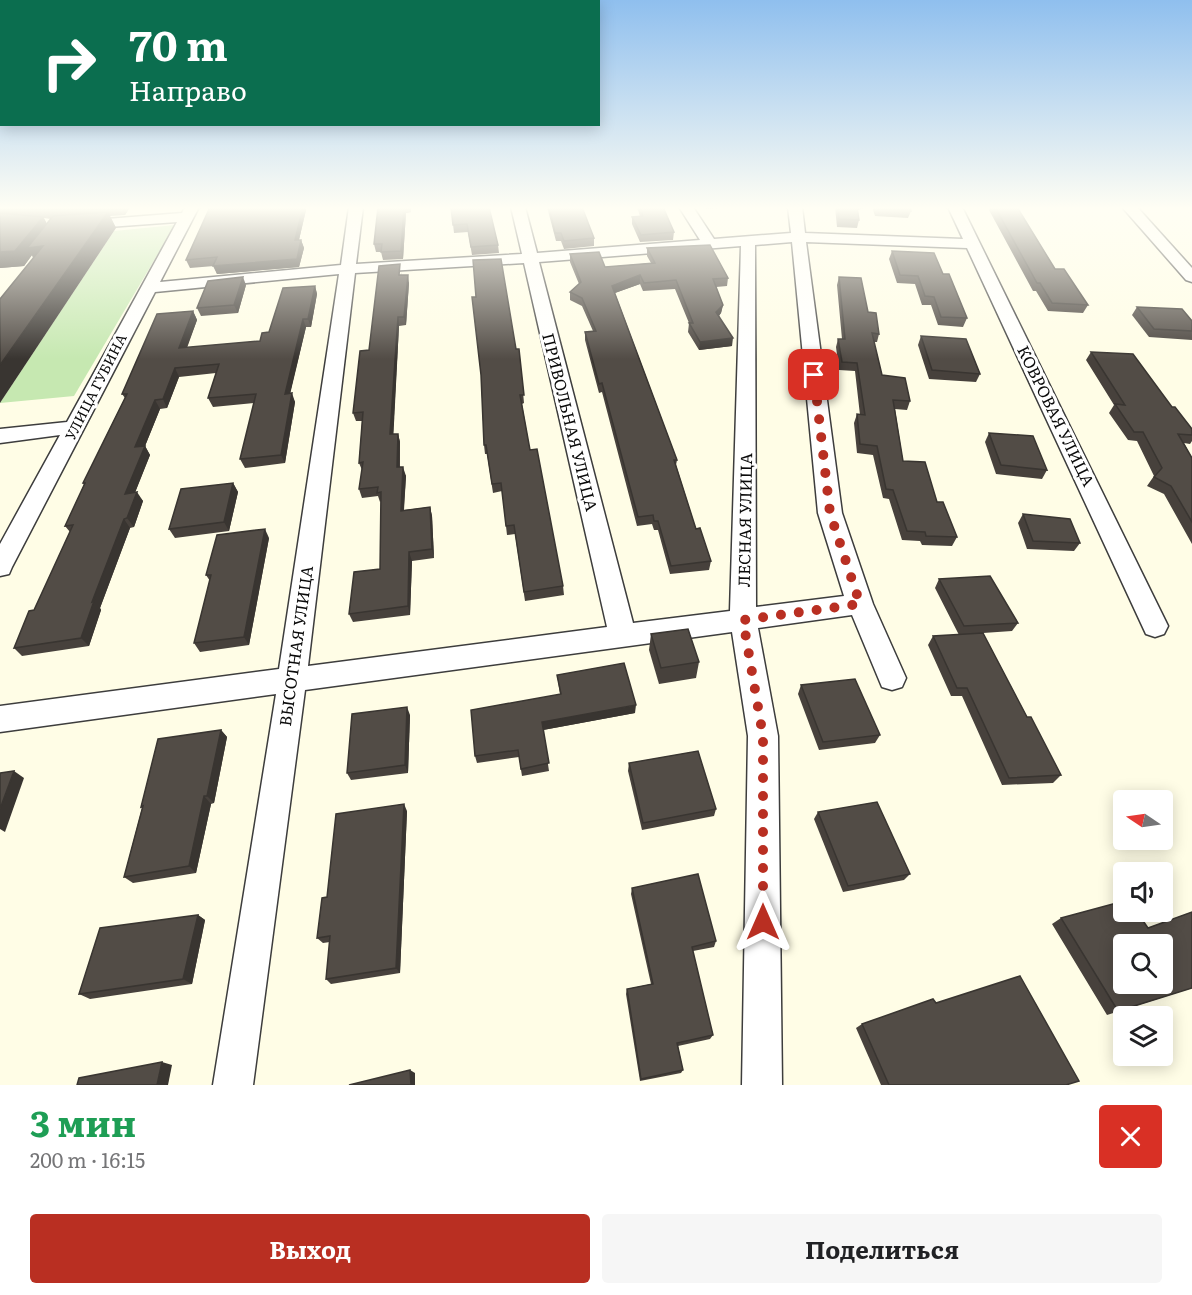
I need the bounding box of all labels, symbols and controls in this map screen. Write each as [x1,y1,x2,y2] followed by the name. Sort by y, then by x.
[129,12,228,74] text: 70 m
[30,24,108,102] icon: right
[129,69,247,109] text: Направо
[60,329,131,443] street label: УЛИЦА ГУБИНА
[537,330,605,514] street label: ПРИВОЛЬНАЯ УЛИЦА
[1012,341,1102,490] street label: КОВРОВАЯ УЛИЦА
[788,349,839,400] pin
[797,358,830,391] icon: arrive
[731,452,757,587] street label: ЛЕСНАЯ УЛИЦА
[272,564,318,728] street label: ВЫСОТНАЯ УЛИЦА
[1113,790,1173,850] north arrow
[1113,790,1173,1066] map controls
[1113,862,1173,922] button: sound
[731,890,795,954] position arrow
[1113,934,1173,994] button: search
[1113,1006,1173,1066] button: layers
[30,1095,136,1148] text: 3 мин
[1099,1105,1162,1168] button: close
[30,1144,145,1174] text: 200 m · 16:15
[30,1214,590,1283] button: Выход
[602,1214,1162,1283] button: Поделиться

